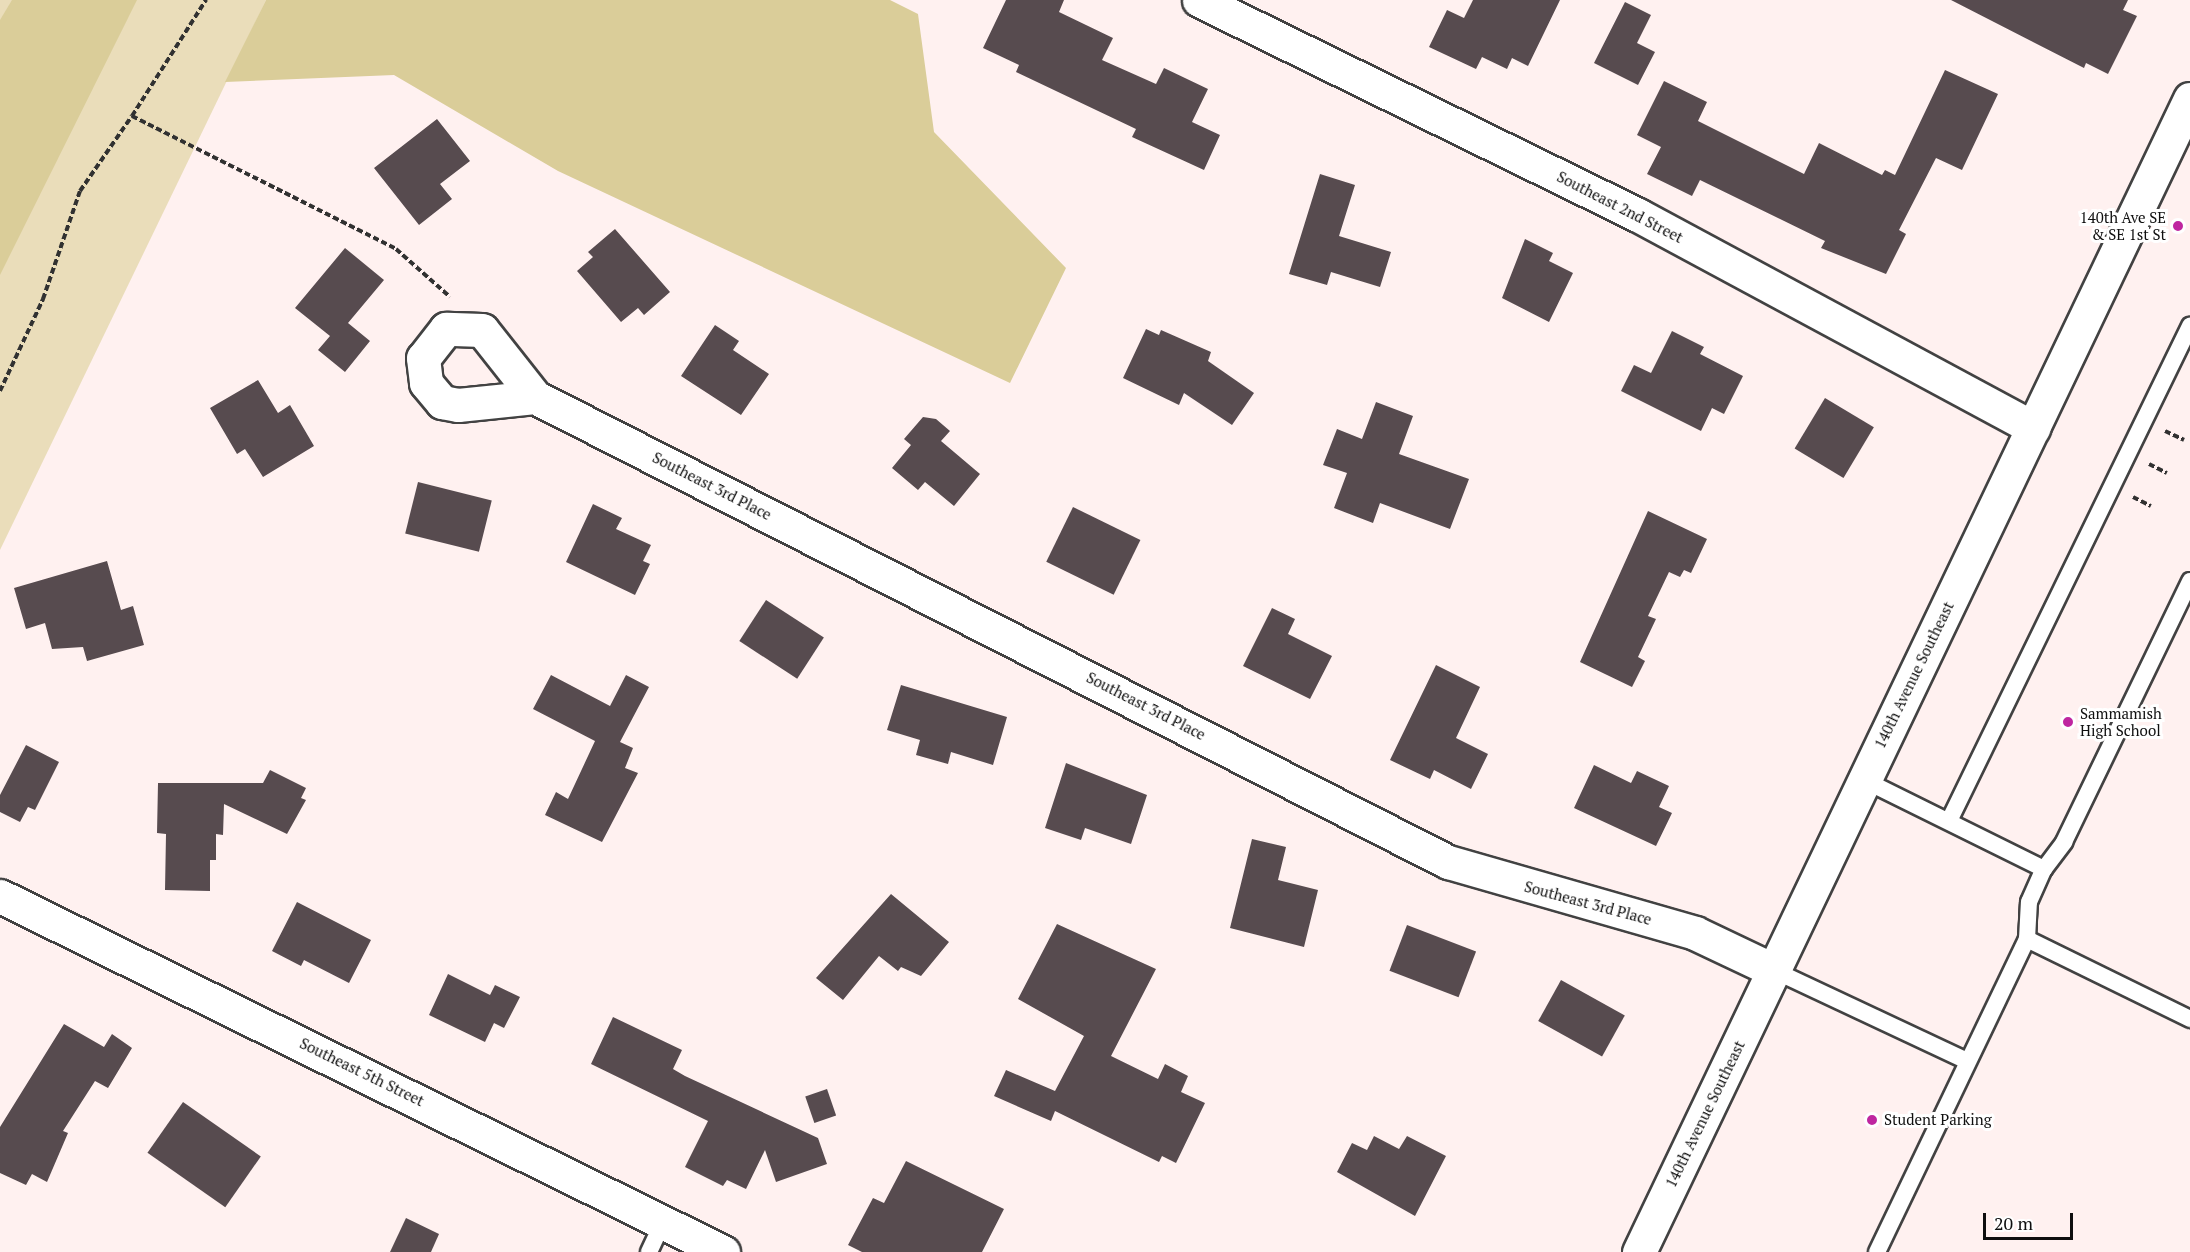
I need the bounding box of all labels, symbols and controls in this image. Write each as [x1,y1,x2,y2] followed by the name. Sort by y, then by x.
[1554,167,1686,247] street label: Southeast 2nd Street
[2080,208,2166,243] place label: 140th Ave SE & SE 1st St
[2171,219,2185,233] marker: 140th Ave SE & SE 1st St
[649,448,775,524] street label: Southeast 3rd Place
[1871,599,1957,751] street label: 140th Avenue Southeast
[1083,668,1209,744] street label: Southeast 3rd Place
[2080,704,2162,739] place label: Sammamish High School
[2061,715,2075,729] marker: Sammamish High School
[1522,877,1654,929] street label: Southeast 3rd Place
[297,1034,427,1110] street label: Southeast 5th Street
[1662,1038,1748,1190] street label: 140th Avenue Southeast
[1884,1111,1992,1129] place label: Student Parking
[1865,1113,1879,1127] marker: Student Parking
[1986,1201,2076,1239] scale bar
[1994,1211,2033,1235] text: 20 m

